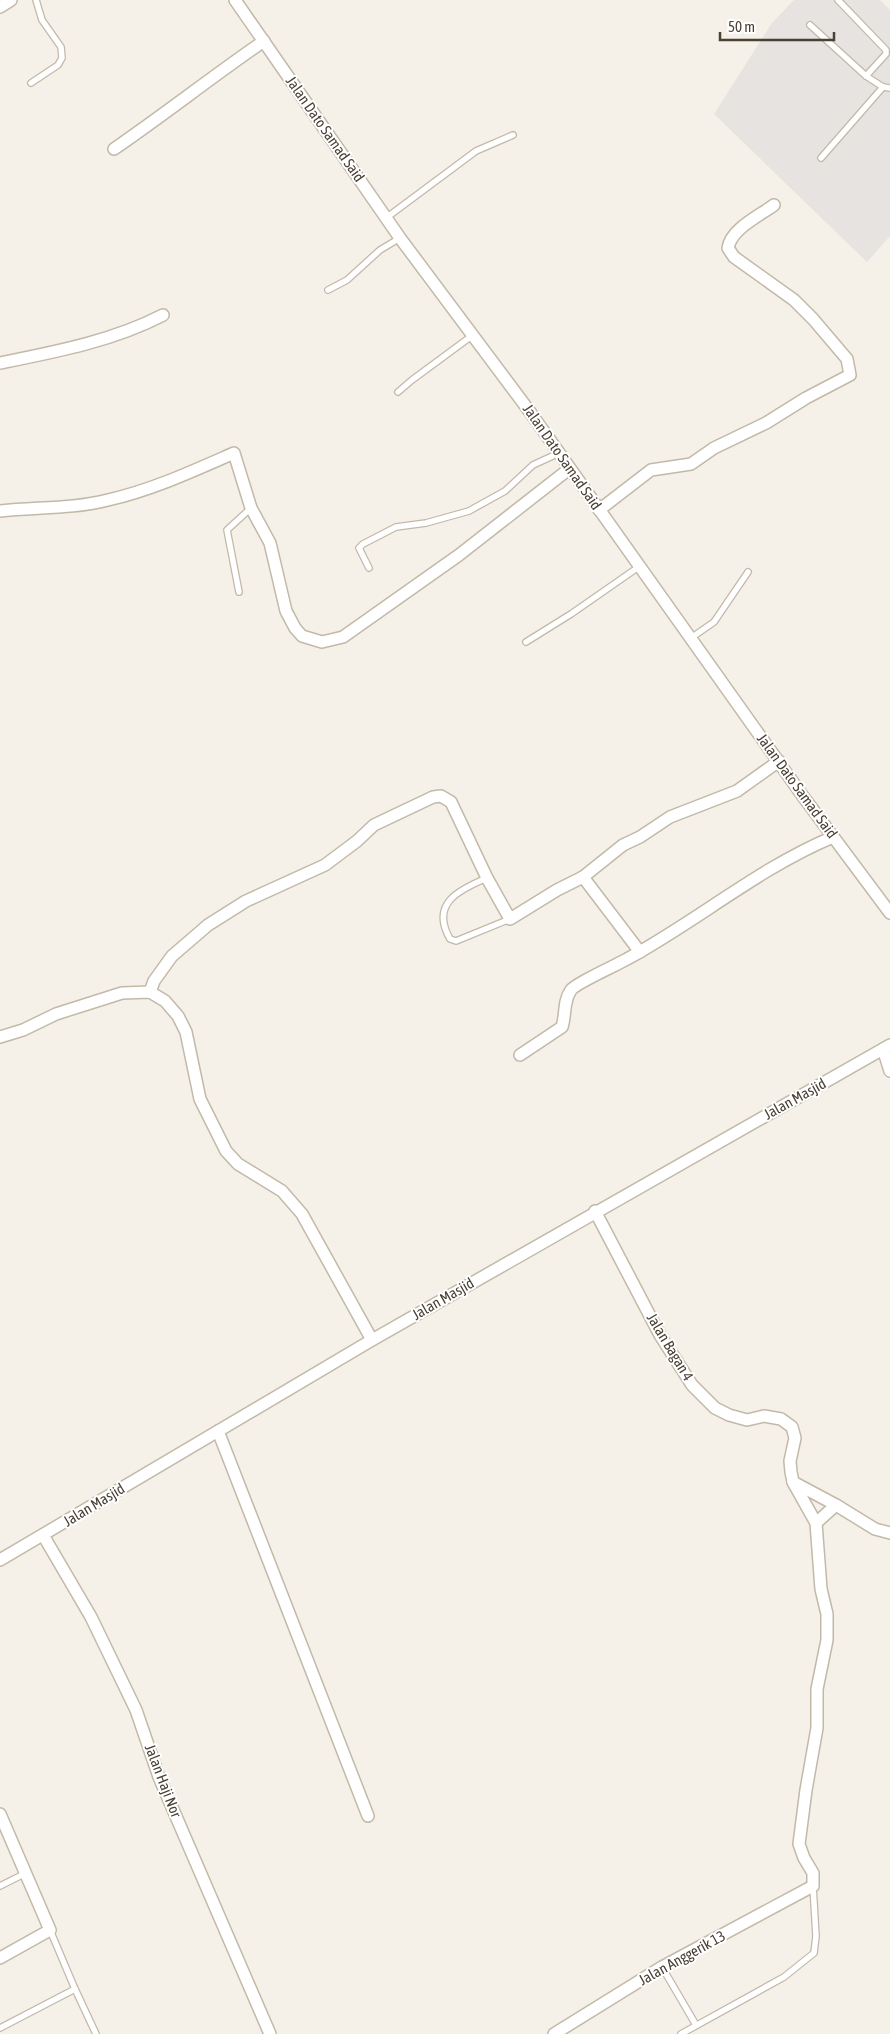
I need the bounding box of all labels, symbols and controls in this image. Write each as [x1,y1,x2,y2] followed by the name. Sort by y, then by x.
[720,10,834,42] scale bar
[728,18,755,35] text: 50 m
[283,73,368,185] street label: Jalan Dato Samad Said
[520,401,605,513] street label: Jalan Dato Samad Said
[754,730,841,841] street label: Jalan Dato Samad Said
[761,1075,829,1123] street label: Jalan Masjid
[409,1274,477,1323] street label: Jalan Masjid
[644,1310,697,1384] street label: Jalan Bagan 4
[60,1480,127,1529] street label: Jalan Masjid
[142,1742,185,1820] street label: Jalan Haji Nor
[635,1927,728,1988] street label: Jalan Anggerik 13

